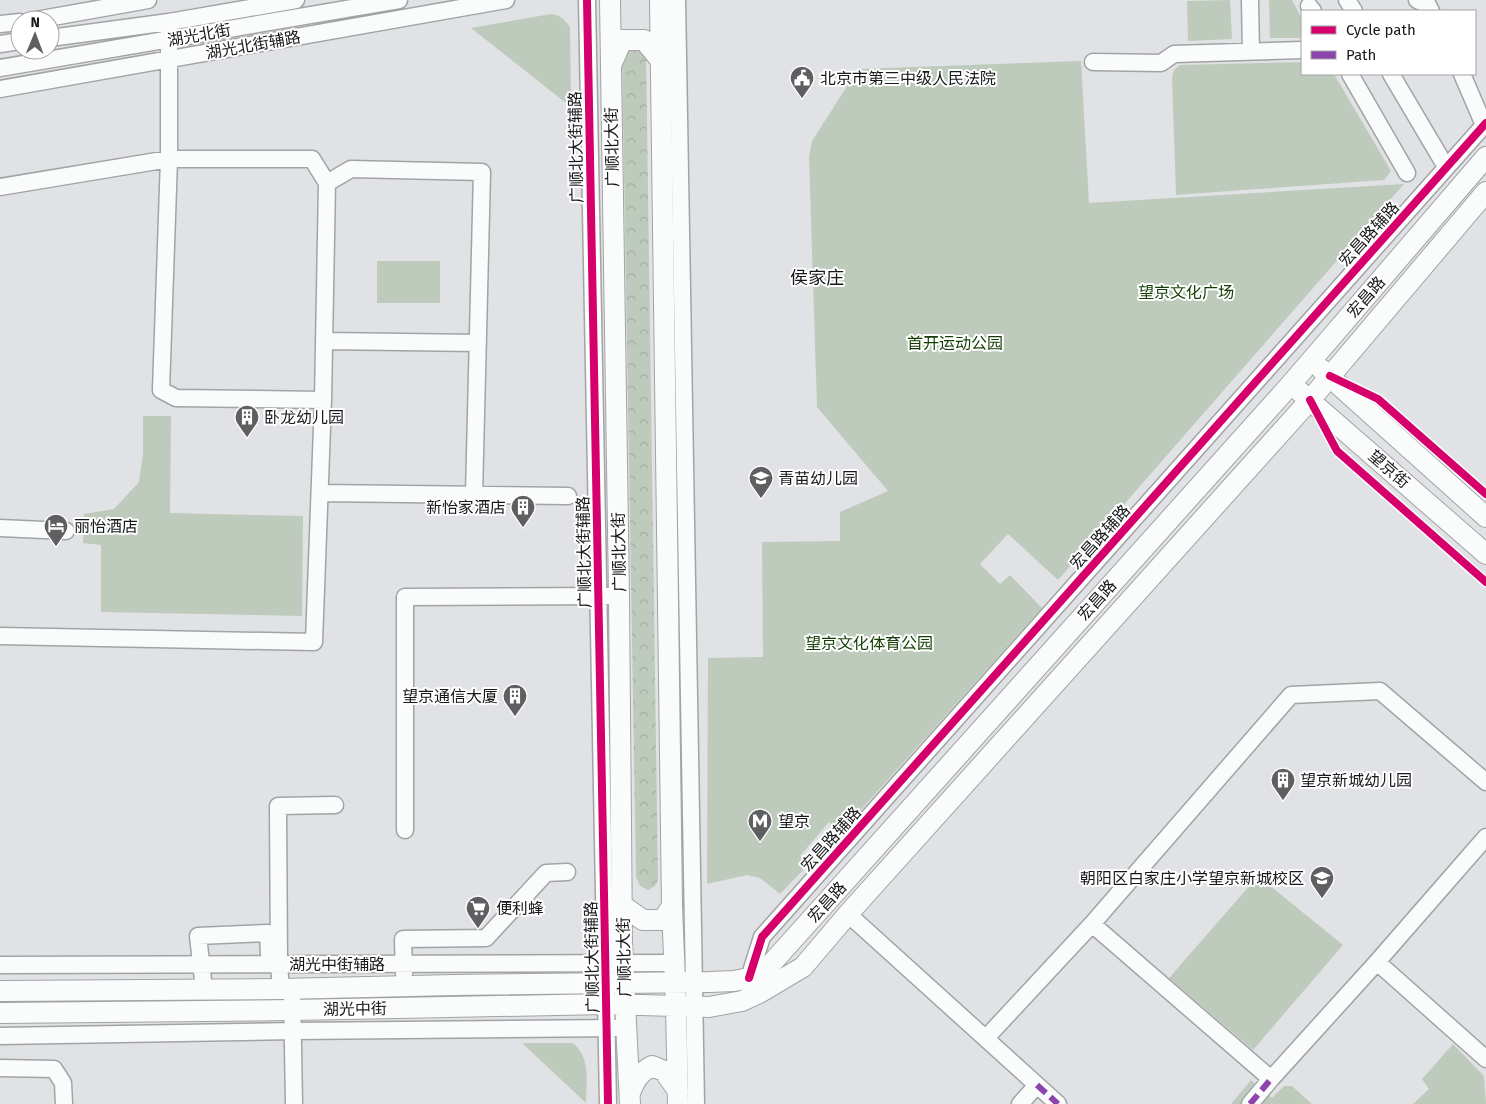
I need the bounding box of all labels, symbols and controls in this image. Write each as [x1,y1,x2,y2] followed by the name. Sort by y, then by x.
[10,10,60,60] north arrow
[1301,10,1476,75] legend
[30,14,40,31] text: N
[166,20,232,50] street label: 湖光北街
[1346,21,1416,39] text: Cycle path
[204,27,302,63] street label: 湖光北街辅路
[1346,46,1376,64] text: Path
[789,65,815,99] public building icon: 北京市第三中级人民法院
[820,69,996,88] place label: 北京市第三中级人民法院
[566,91,586,203] street label: 广顺北大街辅路
[602,107,622,187] street label: 广顺北大街
[1335,198,1403,270] street label: 宏昌路辅路
[790,267,844,289] district label: 侯家庄
[1343,273,1389,321] street label: 宏昌路
[1138,283,1234,302] park label: 望京文化广场
[907,334,1003,353] park label: 首开运动公园
[234,404,260,438] building icon: 卧龙幼儿园
[264,408,344,427] place label: 卧龙幼儿园
[1365,446,1413,492] street label: 望京街
[748,465,774,499] school or university icon: 青苗幼儿园
[778,469,858,488] place label: 青苗幼儿园
[510,494,536,528] building icon: 新怡家酒店
[574,496,594,608] street label: 广顺北大街辅路
[426,498,506,517] place label: 新怡家酒店
[1066,501,1134,573] street label: 宏昌路辅路
[609,512,629,592] street label: 广顺北大街
[43,513,69,547] hotel icon: 丽怡酒店
[74,517,138,536] place label: 丽怡酒店
[1074,576,1120,624] street label: 宏昌路
[805,634,933,653] park label: 望京文化体育公园
[502,683,528,717] building icon: 望京通信大厦
[402,687,498,706] place label: 望京通信大厦
[1270,767,1296,801] building icon: 望京新城幼儿园
[1300,771,1412,790] place label: 望京新城幼儿园
[797,803,865,875] street label: 宏昌路辅路
[747,808,773,842] metro station icon: 望京
[778,812,810,831] place label: 望京
[1309,865,1335,899] school or university icon: 朝阳区白家庄小学望京新城校区
[1080,869,1304,888] place label: 朝阳区白家庄小学望京新城校区
[804,878,850,926] street label: 宏昌路
[465,895,491,929] supermarket icon: 便利蜂
[496,899,544,918] place label: 便利蜂
[582,901,602,1013] street label: 广顺北大街辅路
[614,917,634,997] street label: 广顺北大街
[289,955,385,974] street label: 湖光中街辅路
[323,999,387,1019] street label: 湖光中街

